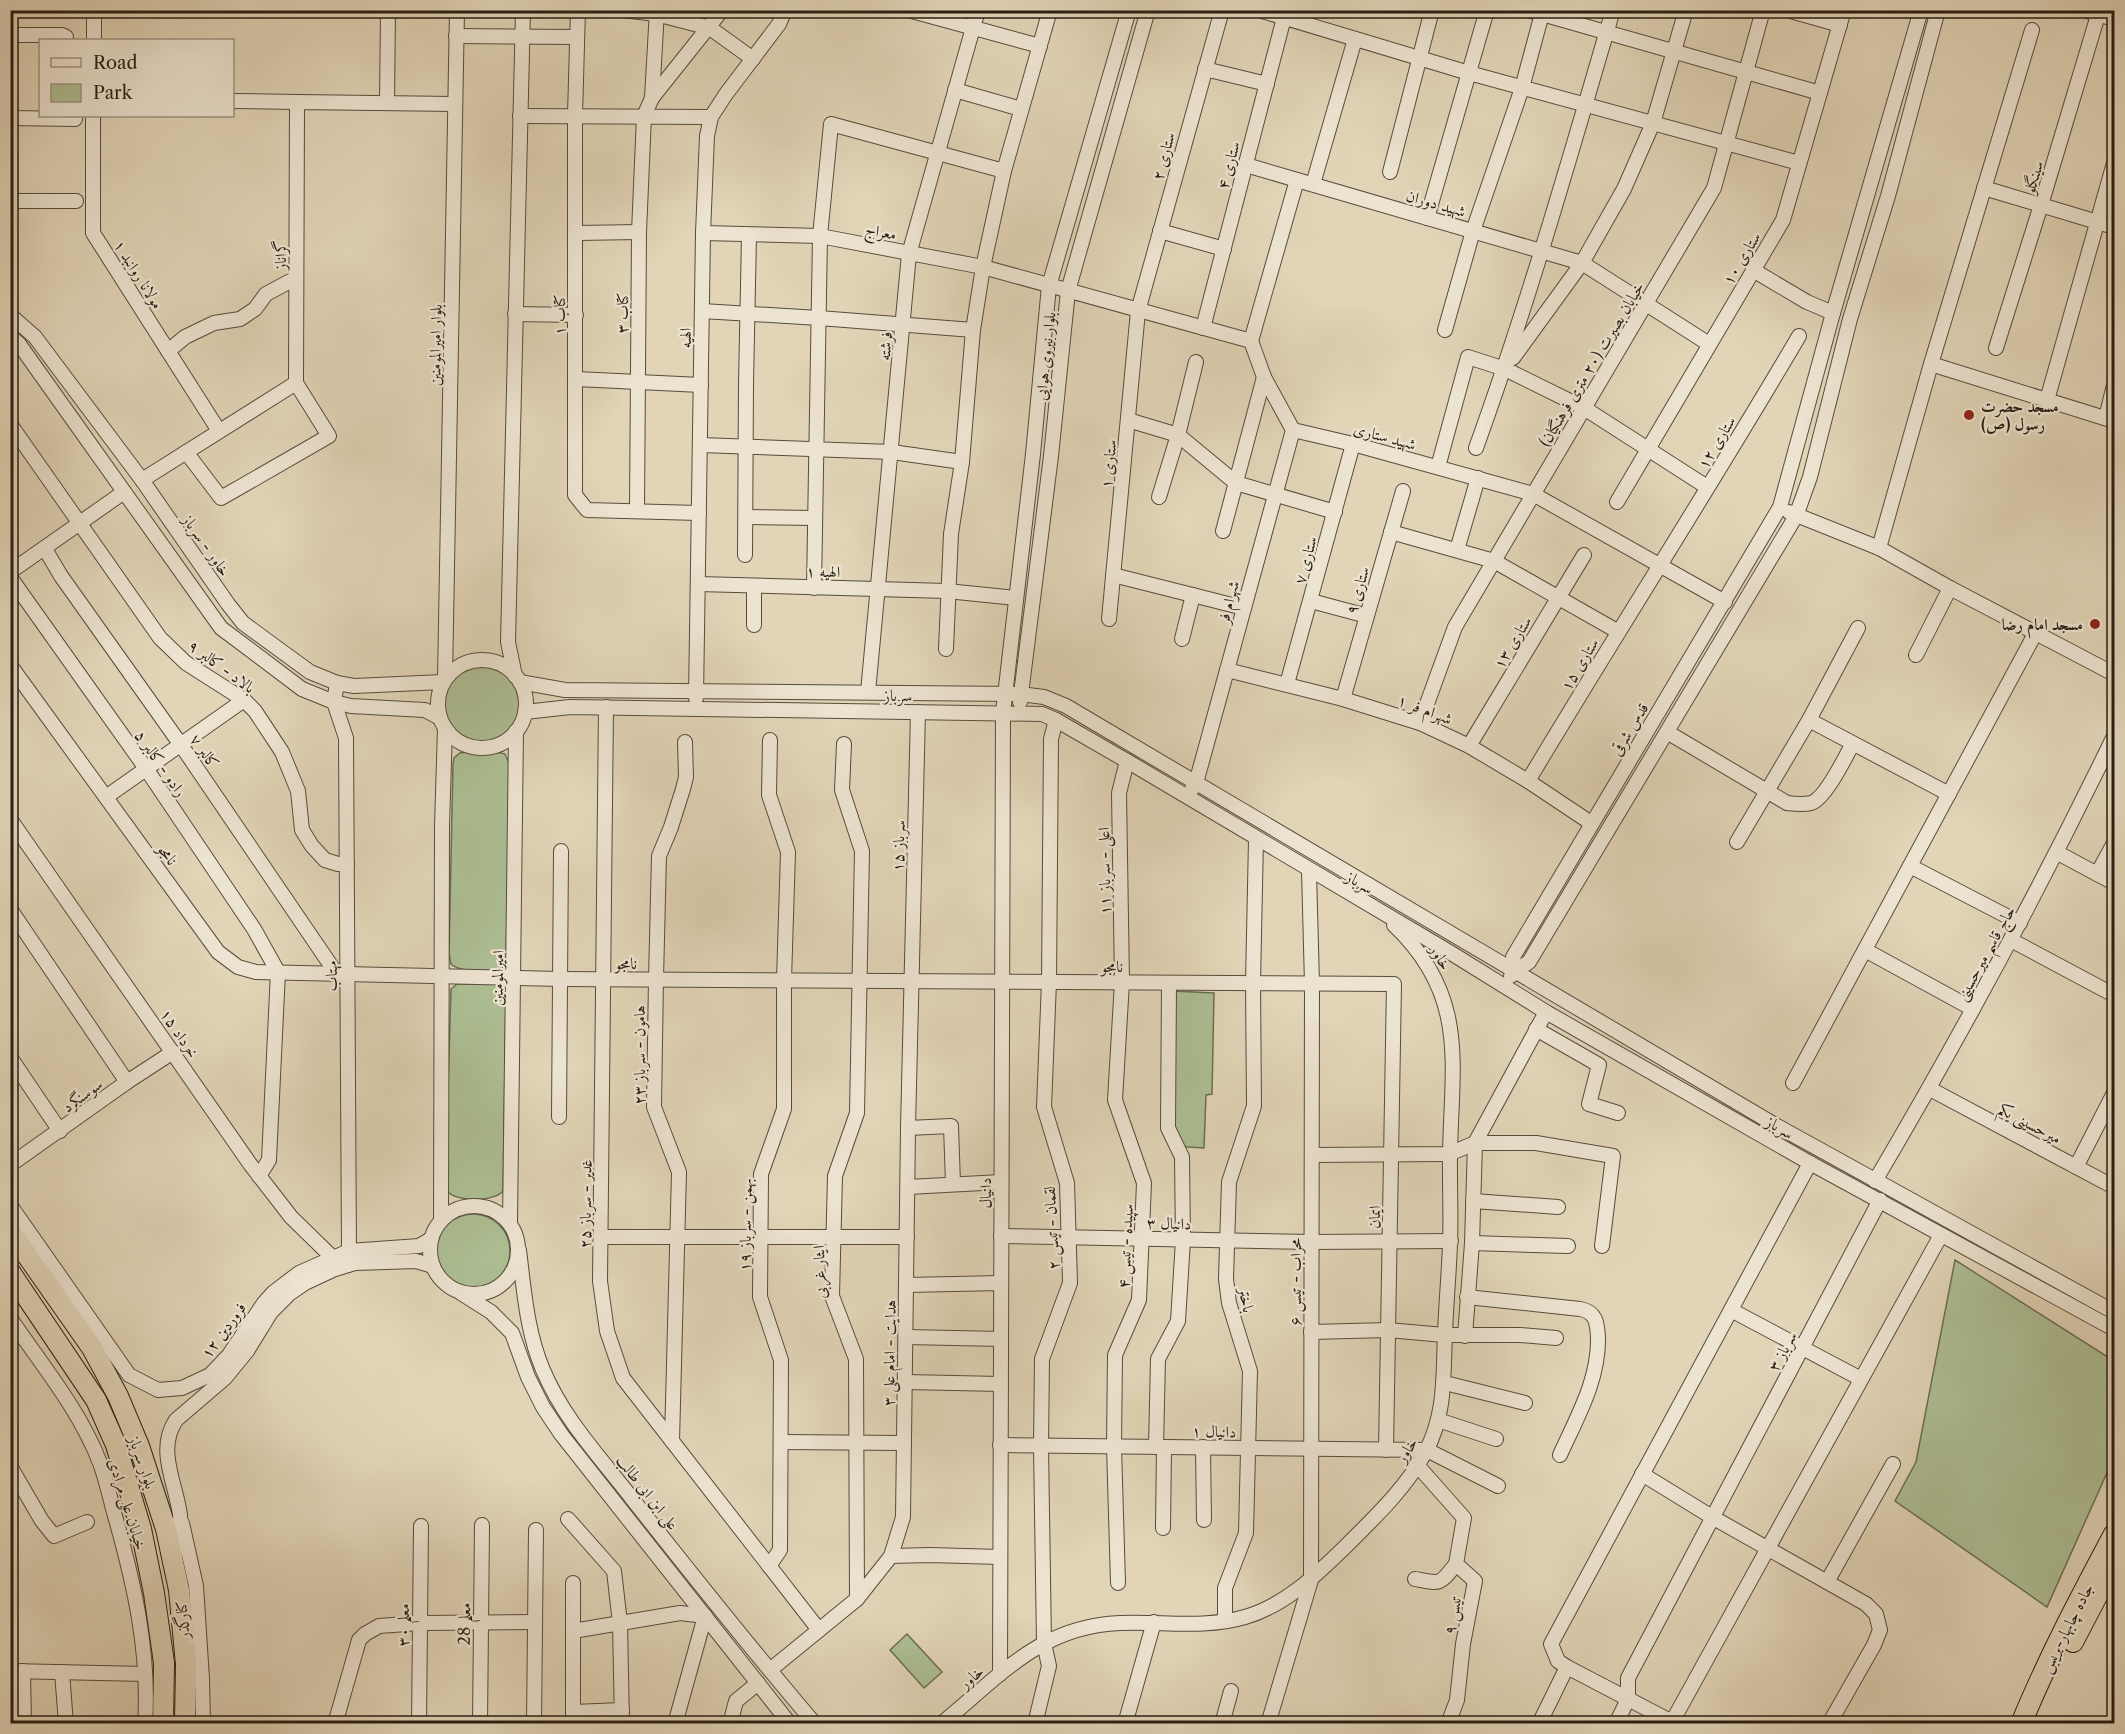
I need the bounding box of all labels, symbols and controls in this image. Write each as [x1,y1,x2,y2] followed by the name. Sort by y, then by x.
[39,39,234,117] legend
[93,52,138,74] text: Road
[93,82,134,104] text: Park
[1147,130,1179,182] street label: ستاری ۲
[1212,139,1244,191] street label: ستاری ۴
[2018,158,2048,198] street label: سینگلو
[1404,185,1468,222] street label: شهید دوران
[863,218,898,249] street label: معراج
[1717,228,1765,288] street label: ستاری ۱۰
[109,236,168,313] street label: مولانا روانبد ۱
[270,240,291,272] street label: گراناز
[1534,278,1649,450] street label: خیابان بصیرت (۲۰ متری فرهنگیان)
[612,292,633,334] street label: کتاب ۳
[549,294,570,336] street label: کتاب ۱
[424,304,447,386] street label: بلوار امیرالمومنین
[1030,311,1061,401] street label: بلوار نیروی هوایی
[675,327,695,349] street label: الهیه
[874,331,897,362] street label: فرشته
[1981,396,2059,435] place label: مسجد حضرت رسول (ص)
[1962,408,1976,422] marker: مسجد حضرت رسول (ص)
[1692,412,1740,472] street label: ستاری ۱۲
[1351,418,1418,455] street label: شهید ستاری
[1095,439,1121,489] street label: ستاری ۱
[177,509,235,580] street label: خاور - سرباز
[1289,534,1321,586] street label: ستاری ۷
[806,561,840,581] street label: الهیه ۱
[1341,564,1373,616] street label: ستاری ۹
[1212,578,1248,629] street label: شهرام فر
[1488,612,1536,672] street label: ستاری ۱۳
[2002,614,2083,639] place label: مسجد امام رضا
[2088,617,2102,631] marker: مسجد امام رضا
[1555,634,1603,694] street label: ستاری ۱۵
[184,635,259,698] street label: بالاد - کالبر ۹
[882,685,912,706] street label: سرباز
[1393,689,1455,733] street label: شهرام فر ۱
[1605,699,1653,760] street label: قدس شرقی
[130,726,191,801] street label: رادو - کالبر ۵
[185,730,224,773] street label: کالبر ۷
[887,820,910,872] street label: سرباز ۱۵
[1093,827,1117,915] street label: اعلی - سرباز ۱۱
[151,838,183,869] street label: نامجو
[1340,865,1377,899] street label: سرباز
[1951,902,2025,1007] street label: حاج قاسم میرحسینی
[1425,939,1456,973] street label: خاور
[487,950,508,1006] street label: امیرالمومنین
[613,953,637,974] street label: نامجو
[1099,956,1123,977] street label: نامجو
[321,961,342,991] street label: مهتاب
[156,1005,204,1062] street label: ۱۵ خرداد
[629,1005,650,1105] street label: هامون - سرباز ۲۳
[58,1074,107,1117] street label: سوسنگرد
[1992,1098,2065,1153] street label: میرحسینی یکم
[1760,1110,1797,1144] street label: سرباز
[574,1159,597,1249] street label: غدیر - سرباز ۲۵
[975,1177,995,1209] street label: دانیال
[734,1178,758,1272] street label: بهمن - سرباز ۱۹
[1039,1186,1064,1270] street label: لقمان - تیس ۲
[1113,1203,1139,1289] street label: سپیده - تیس ۴
[1364,1205,1384,1229] street label: ایمان
[1146,1213,1192,1233] street label: دانیال ۳
[1285,1238,1306,1326] street label: محراب - تیس ۶
[808,1245,832,1299] street label: ایثار غربی
[1234,1284,1259,1314] street label: باختر
[196,1298,251,1363] street label: ۱۲ فروردین
[878,1300,905,1407] street label: هدایت - امام علی ۳
[1763,1328,1802,1375] street label: سرباز ۳
[1191,1421,1237,1441] street label: دانیال ۱
[123,1431,161,1492] street label: بلوار سرباز
[1390,1434,1421,1468] street label: خاور
[611,1450,684,1535] street label: علی ابن ابی طالب
[103,1456,151,1553] street label: خیابان علی مرادی
[2035,1580,2099,1677] street label: جاده چابهار-بریس
[1439,1594,1466,1636] street label: تیس ۹
[170,1600,193,1642] street label: کنارگذر
[454,1602,481,1646] street label: معلم 28
[393,1604,420,1646] street label: معلم ۳۰
[953,1661,987,1694] street label: خاور

